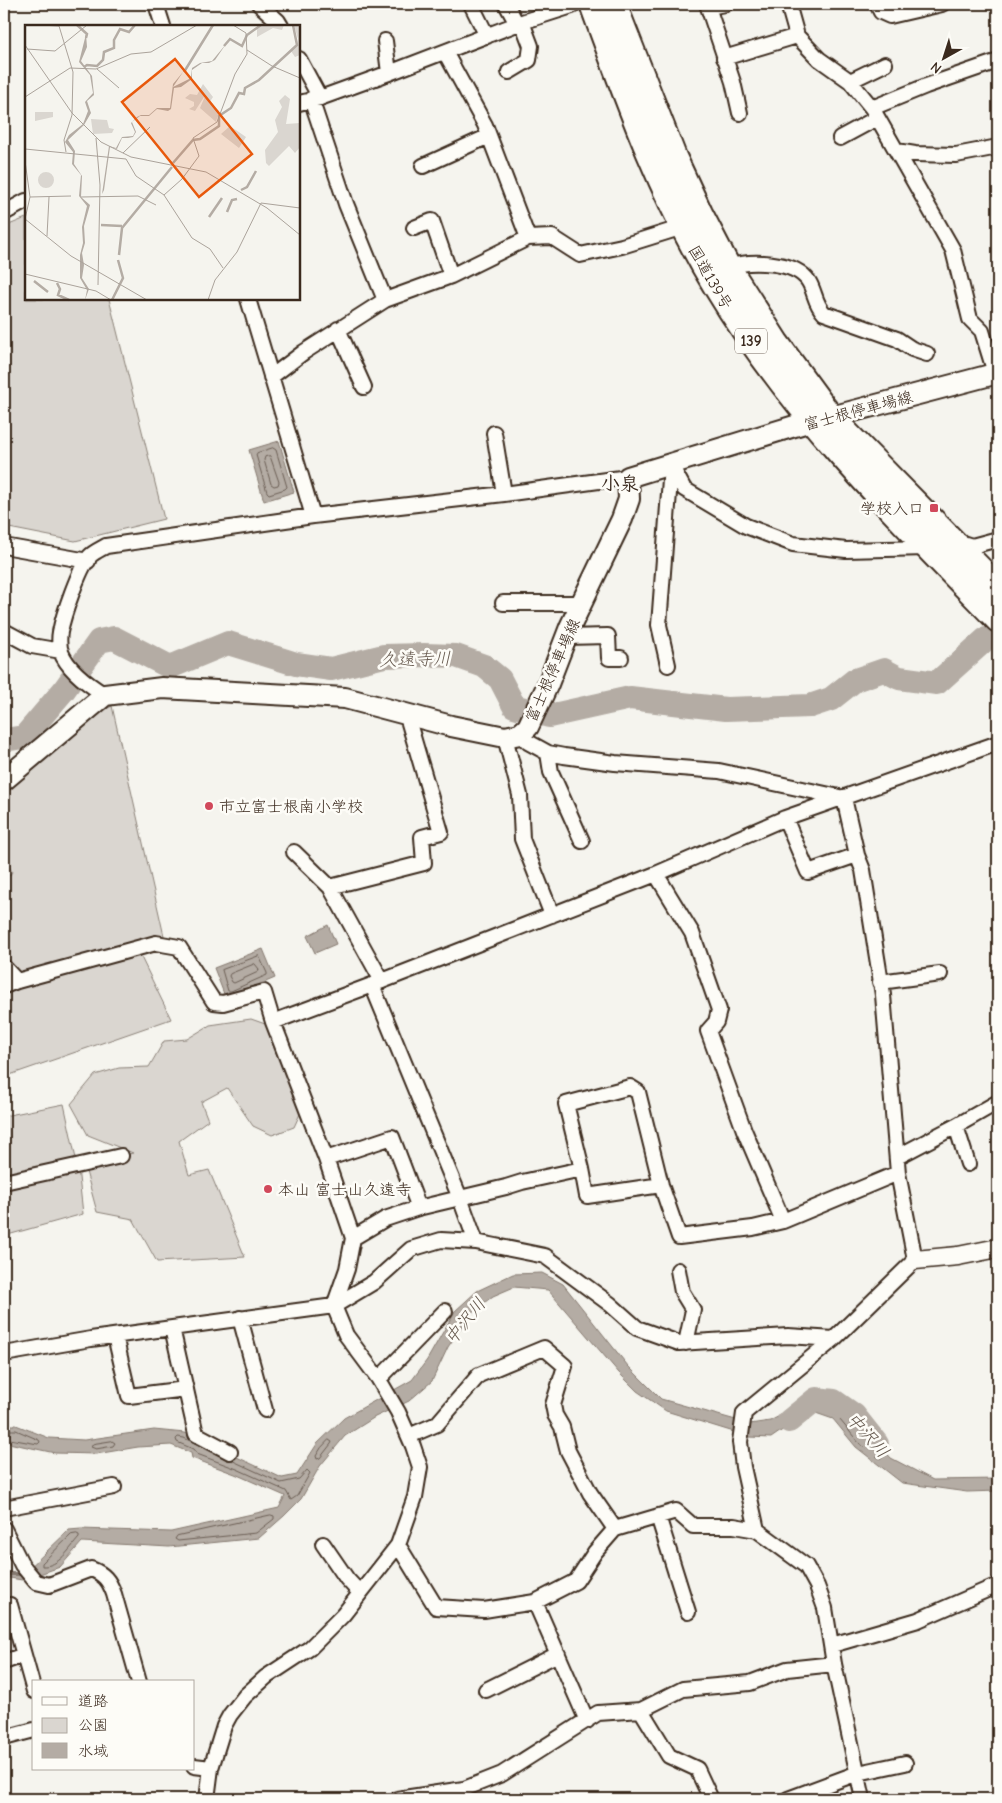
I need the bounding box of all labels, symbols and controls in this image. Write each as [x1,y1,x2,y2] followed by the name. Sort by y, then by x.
[25,25,300,300] inset map
[920,32,970,82] north arrow
[927,58,945,77] text: N
[685,242,736,313] street label: 国道139号
[735,328,767,354] road number: 139
[802,388,915,434] street label: 富士根停車場線
[601,473,639,495] district label: 小泉
[860,500,924,518] place label: 学校入口
[928,502,940,514] marker: 学校入口
[522,616,584,725] street label: 富士根停車場線
[379,648,451,671] water label: 久遠寺川
[219,798,363,816] place label: 市立富士根南小学校
[203,800,215,812] marker: 市立富士根南小学校
[278,1181,411,1199] place label: 本山 富士山久遠寺
[262,1183,274,1195] marker: 本山 富士山久遠寺
[440,1294,491,1349] water label: 中沢川
[842,1408,893,1462] water label: 中沢川
[32,1680,195,1770] legend
[78,1692,108,1710] text: 道路
[78,1716,108,1734] text: 公園
[78,1742,108,1760] text: 水域

